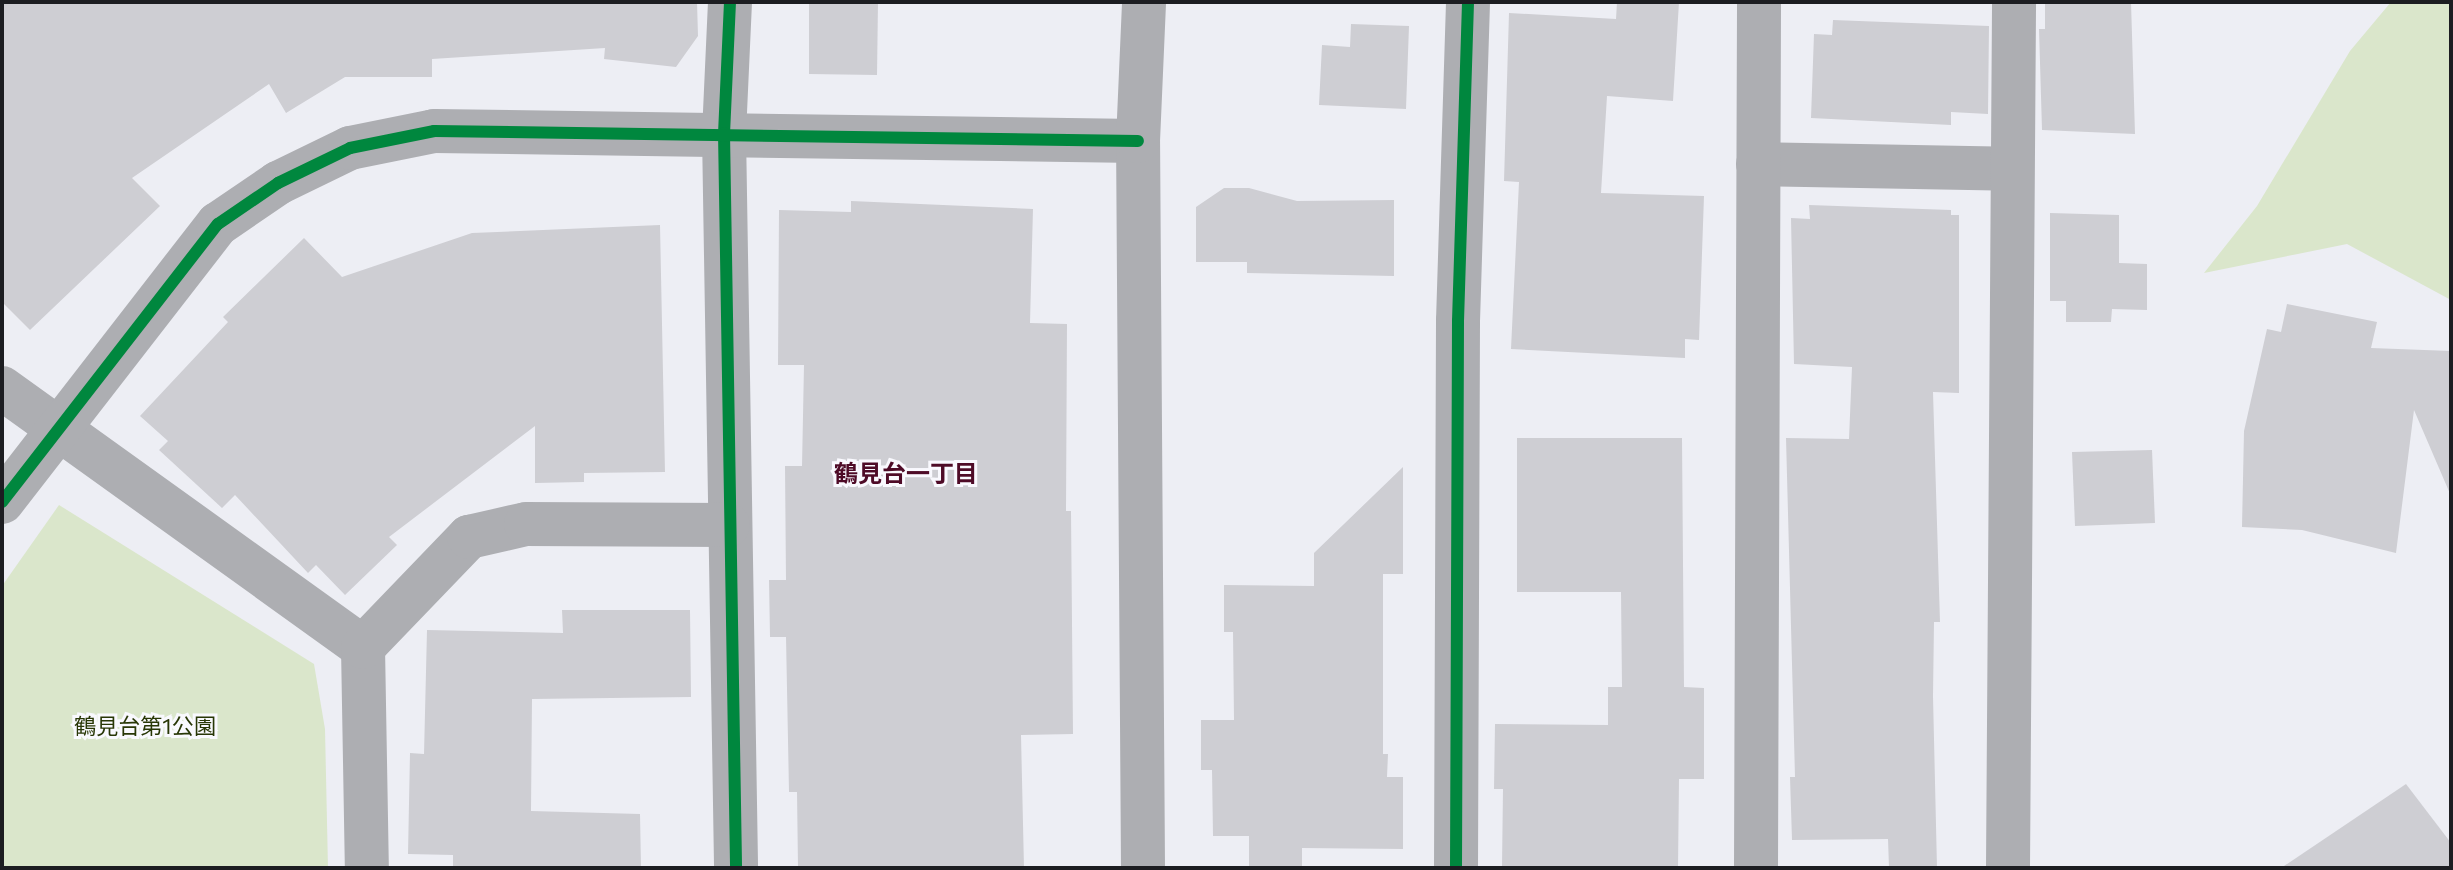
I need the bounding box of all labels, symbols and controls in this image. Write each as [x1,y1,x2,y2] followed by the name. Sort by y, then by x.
[834,459,978,487] district label: 鶴見台一丁目
[74,713,216,739] park label: 鶴見台第1公園

